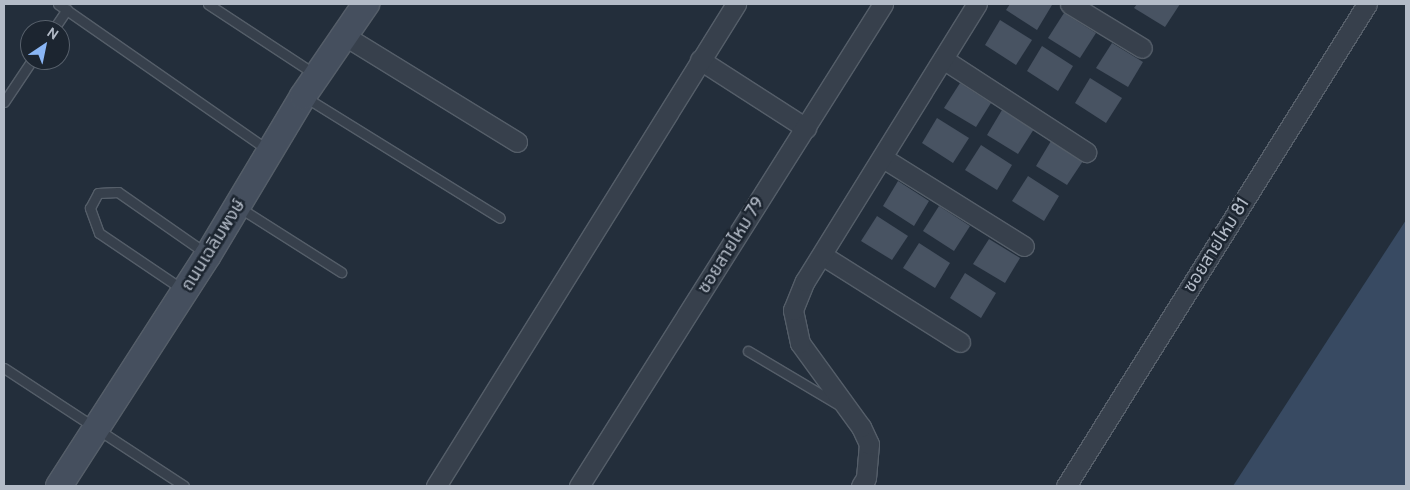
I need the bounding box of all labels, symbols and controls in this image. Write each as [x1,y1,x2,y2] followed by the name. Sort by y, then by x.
[20,20,70,70] north arrow
[44,23,62,44] text: N
[693,193,769,297] street label: ซอยสายไหม 79
[1178,194,1254,296] street label: ซอยสายไหม 81
[176,195,250,295] street label: ถนนเฉลิมพงษ์

